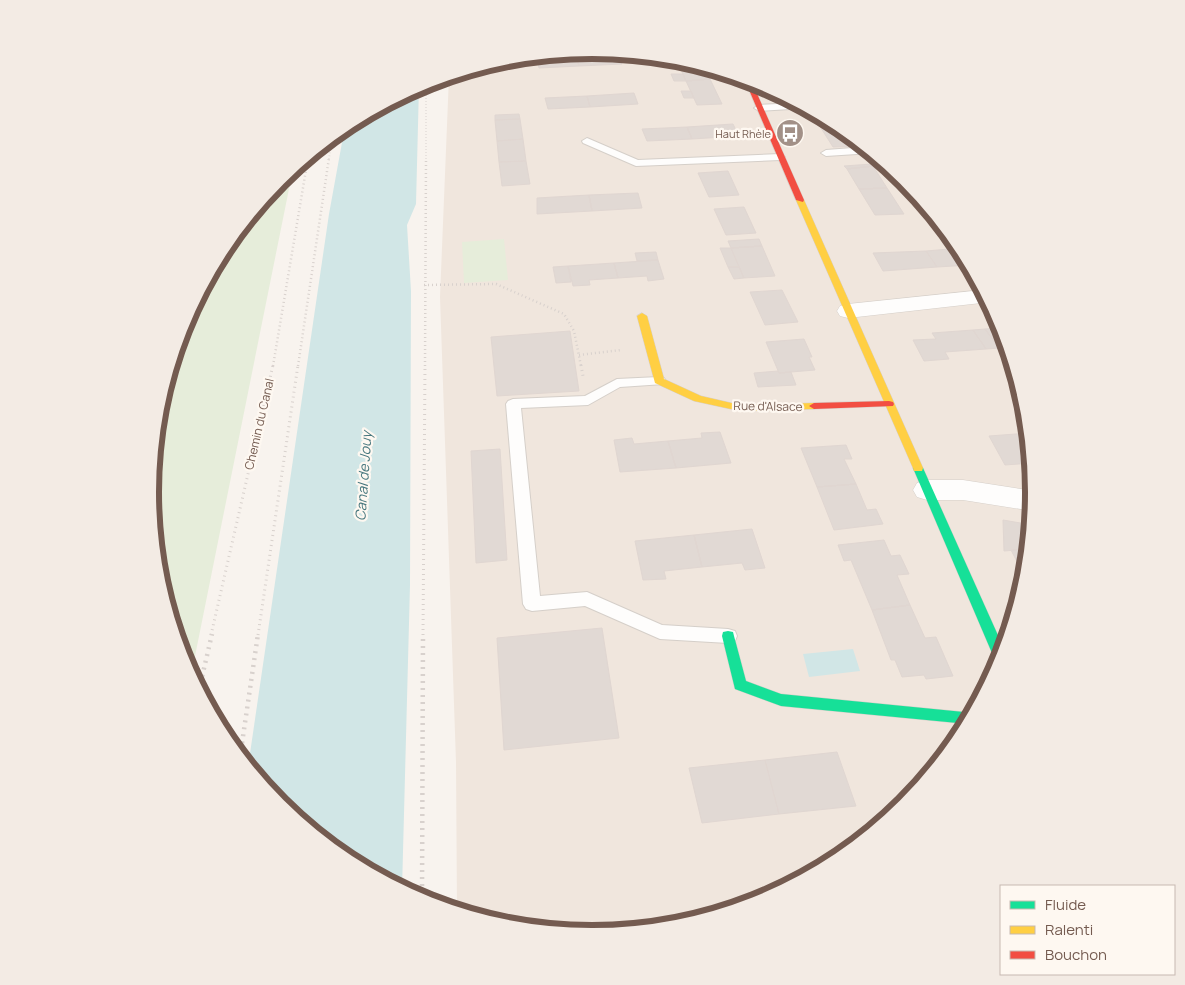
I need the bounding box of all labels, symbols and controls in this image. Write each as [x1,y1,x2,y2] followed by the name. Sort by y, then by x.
[775,118,805,148] bus stop icon: Haut Rhèle
[715,126,772,141] place label: Haut Rhèle
[240,377,278,471] street label: Chemin du Canal
[733,397,803,415] street label: Rue d'Alsace
[350,428,376,521] water label: Canal de Jouy
[1000,885,1175,975] legend
[1045,894,1086,915] text: Fluide
[1045,919,1093,940] text: Ralenti
[1045,944,1107,965] text: Bouchon

